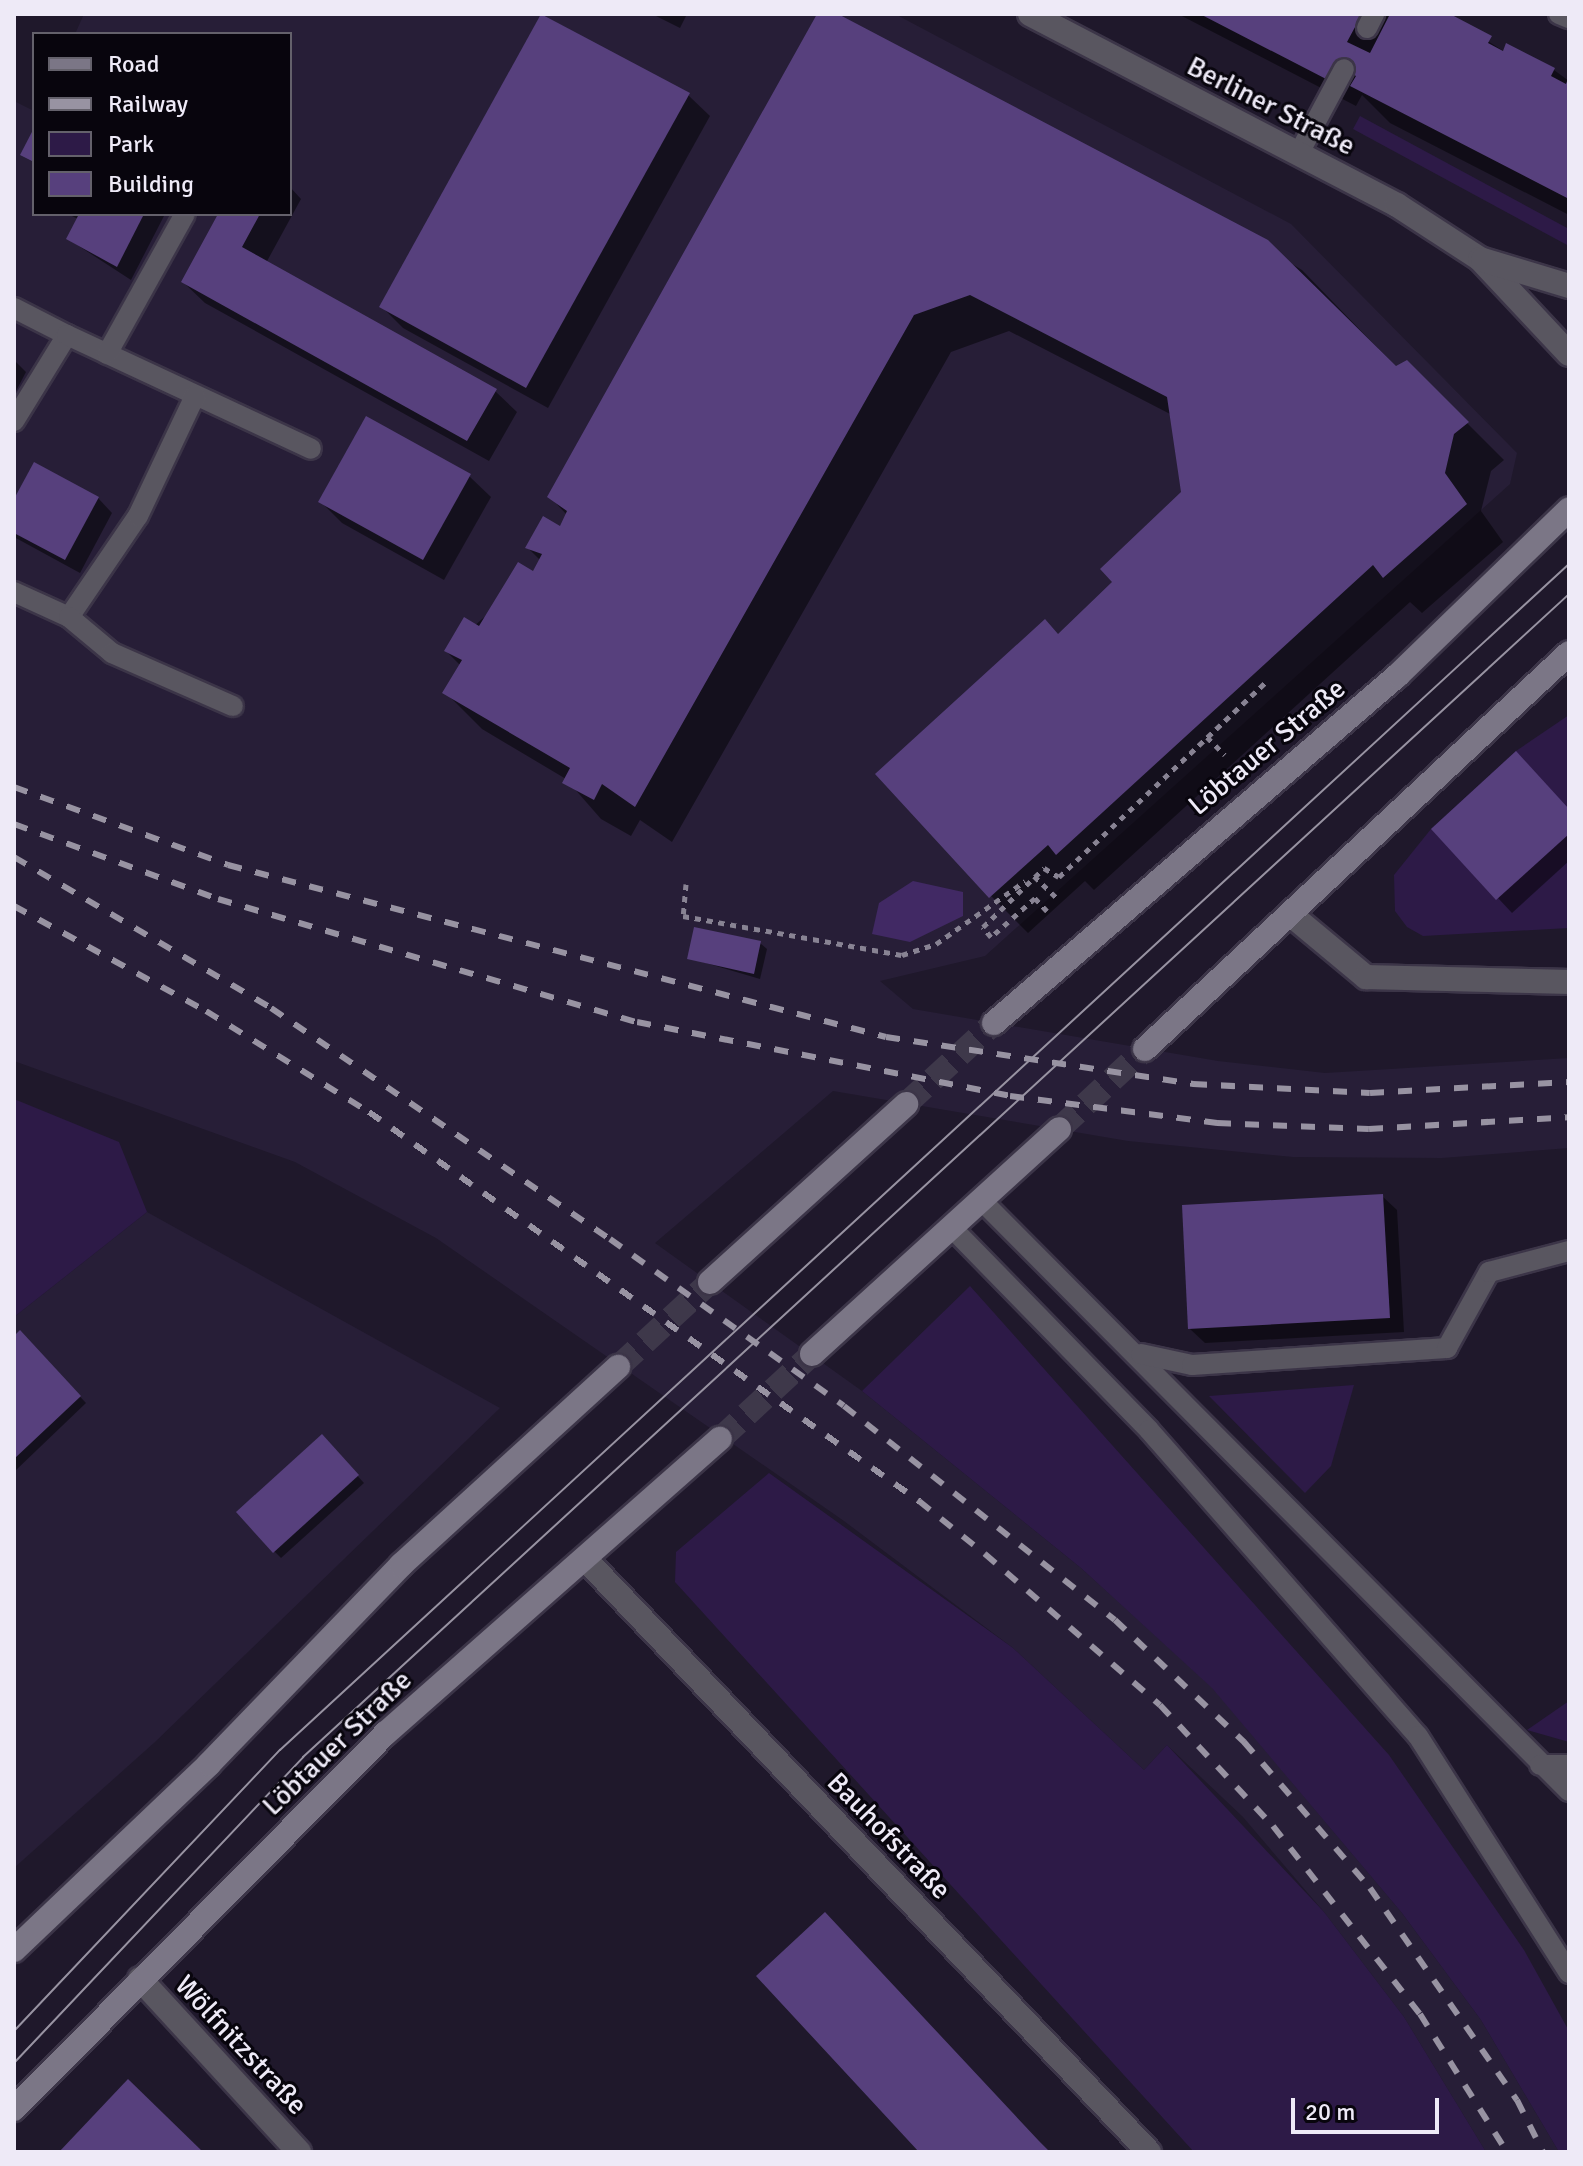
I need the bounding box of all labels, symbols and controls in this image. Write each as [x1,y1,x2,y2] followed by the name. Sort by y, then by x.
[32,32,292,216] legend
[108,49,159,79] text: Road
[1181,49,1361,163] street label: Berliner Straße
[108,89,188,119] text: Railway
[108,129,154,159] text: Park
[108,169,194,199] text: Building
[1182,672,1352,822] street label: Löbtauer Straße
[255,1663,419,1823] street label: Löbtauer Straße
[820,1766,958,1906] street label: Bauhofstraße
[168,1968,314,2122] street label: Wölfnitzstraße
[1295,2082,1443,2132] scale bar
[1305,2097,1355,2127] text: 20 m

